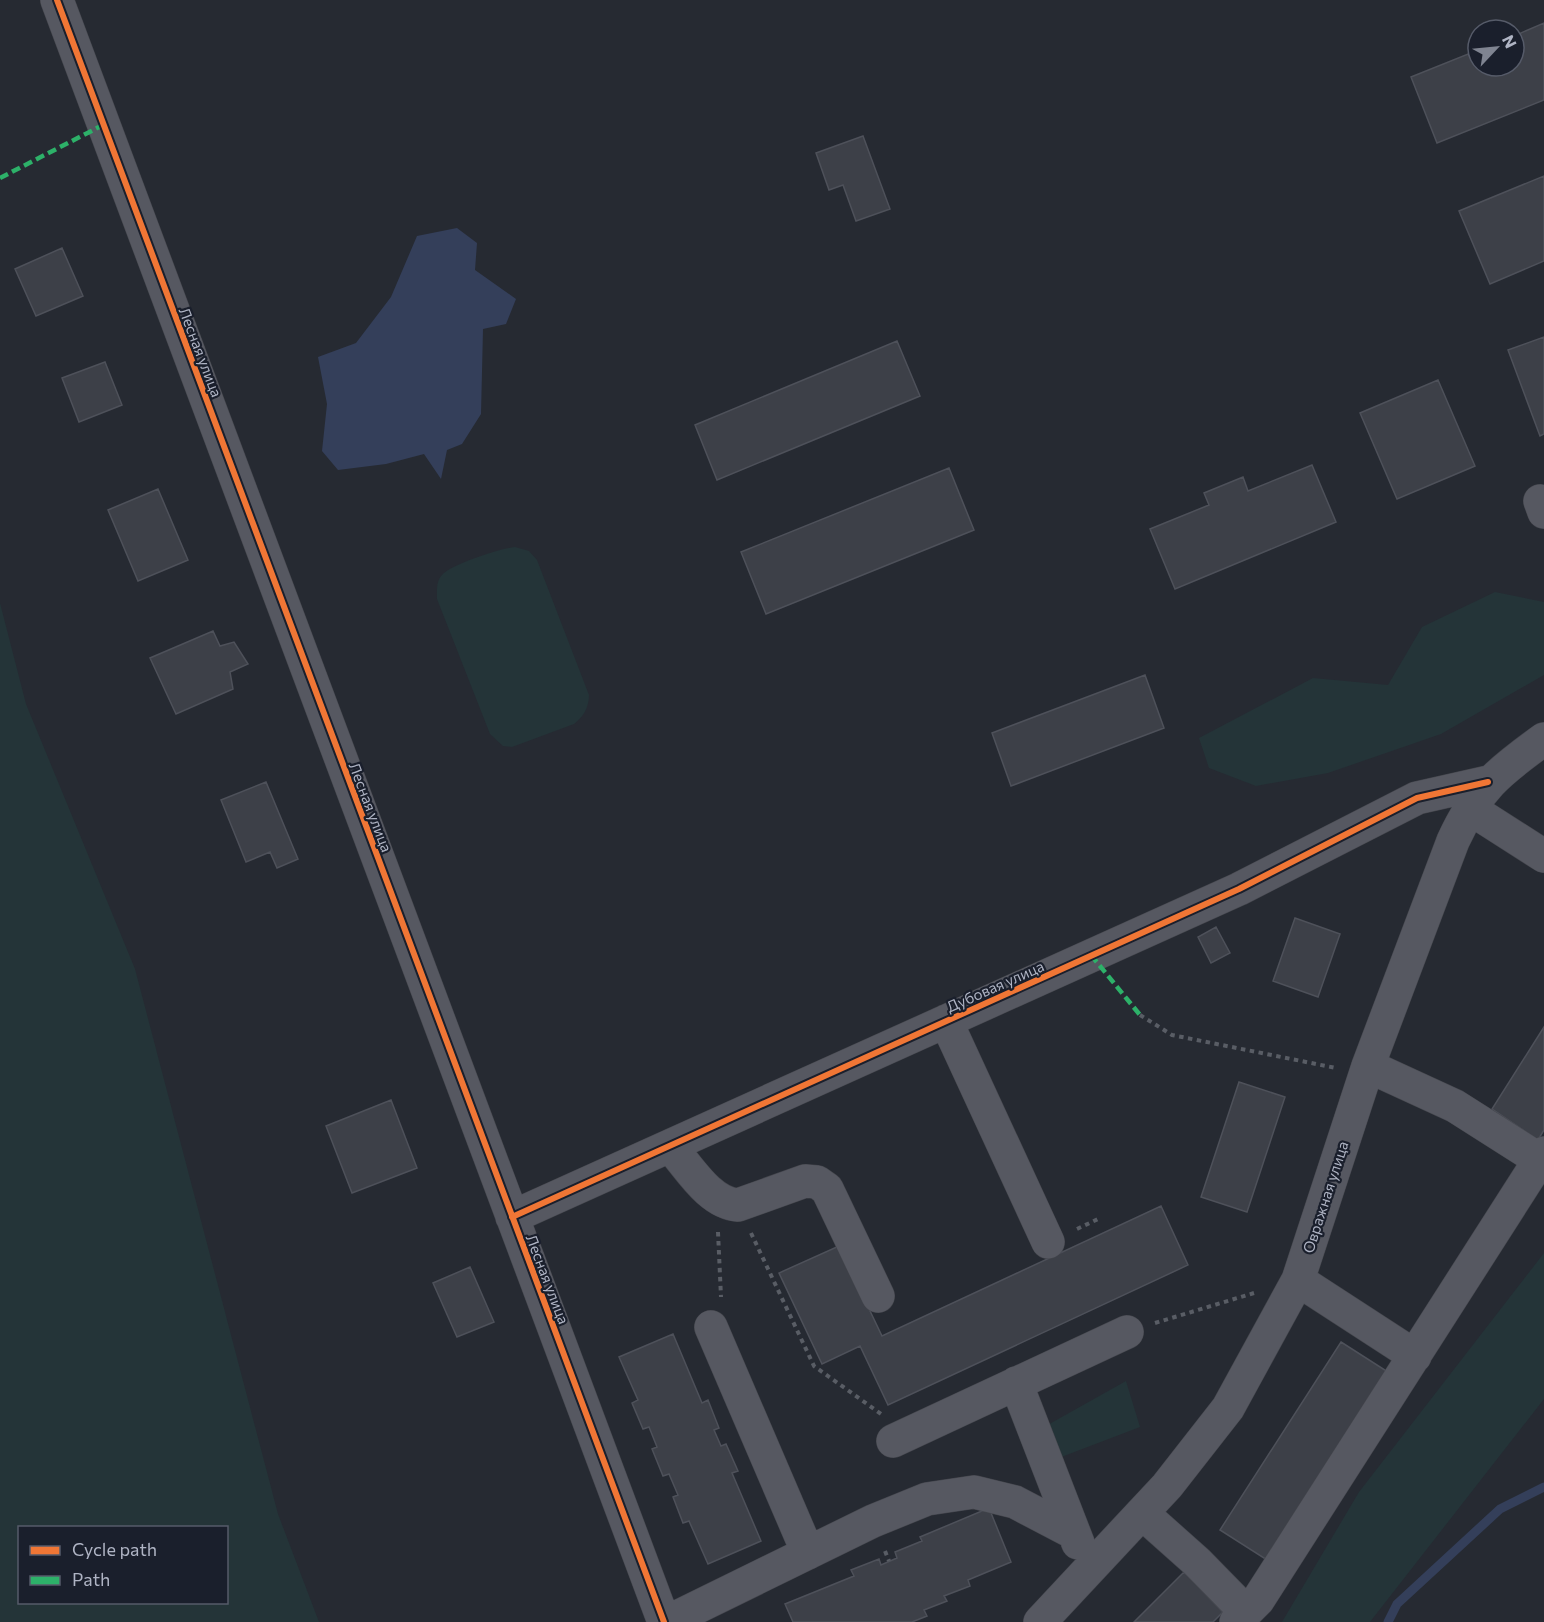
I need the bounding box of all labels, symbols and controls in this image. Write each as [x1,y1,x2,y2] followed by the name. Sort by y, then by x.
[1466,18,1526,78] north arrow
[1499,32,1521,51] text: N
[176,305,226,399] street label: Лесная улица
[346,760,396,854] street label: Лесная улица
[943,956,1047,1016] street label: Дубовая улица
[1298,1139,1352,1255] street label: Овражная улица
[523,1232,573,1326] street label: Лесная улица
[18,1526,228,1604] legend
[72,1538,157,1560] text: Cycle path
[72,1568,110,1590] text: Path

